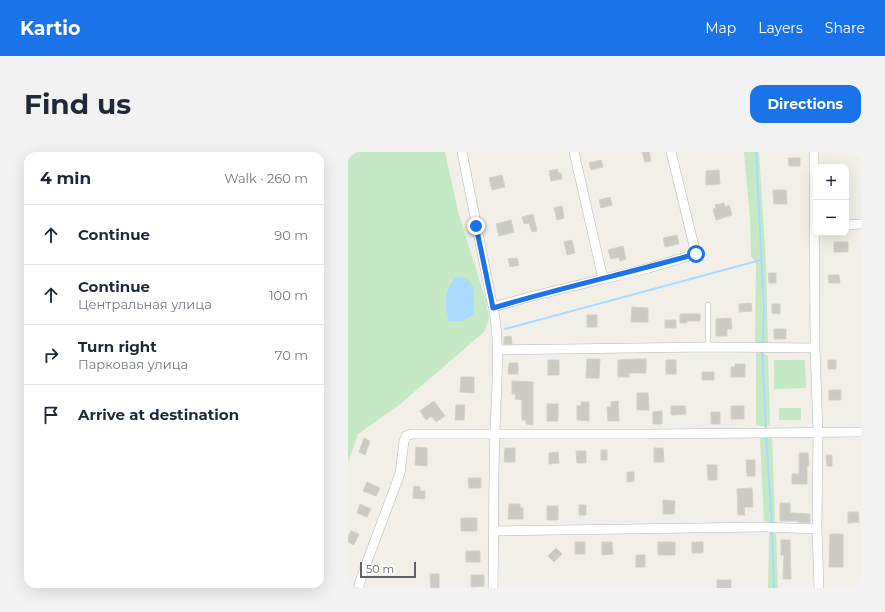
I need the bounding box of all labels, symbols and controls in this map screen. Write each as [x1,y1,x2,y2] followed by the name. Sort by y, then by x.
[20,17,80,40] text: Kartio
[705,19,736,37] text: Map
[758,19,803,37] text: Layers
[825,19,865,37] text: Share
[750,85,861,123] button: Directions
[24,87,131,121] text: Find us
[813,164,849,236] map controls
[813,164,849,200] button: +
[40,168,91,188] text: 4 min
[224,170,308,186] text: Walk · 260 m
[813,200,849,236] button: −
[467,217,485,235] route end
[40,224,62,246] icon: ahead
[78,225,150,244] text: Continue
[274,227,308,243] text: 90 m
[687,245,705,263] route start
[78,277,150,296] text: Continue
[40,284,62,306] icon: ahead
[269,287,308,303] text: 100 m
[78,296,212,312] text: Центральная улица
[78,337,157,356] text: Turn right
[40,344,62,366] icon: right
[275,347,308,363] text: 70 m
[78,356,188,372] text: Парковая улица
[40,404,62,426] icon: arrive
[78,405,239,424] text: Arrive at destination
[360,560,416,579] scale bar
[366,562,394,576] text: 50 m

